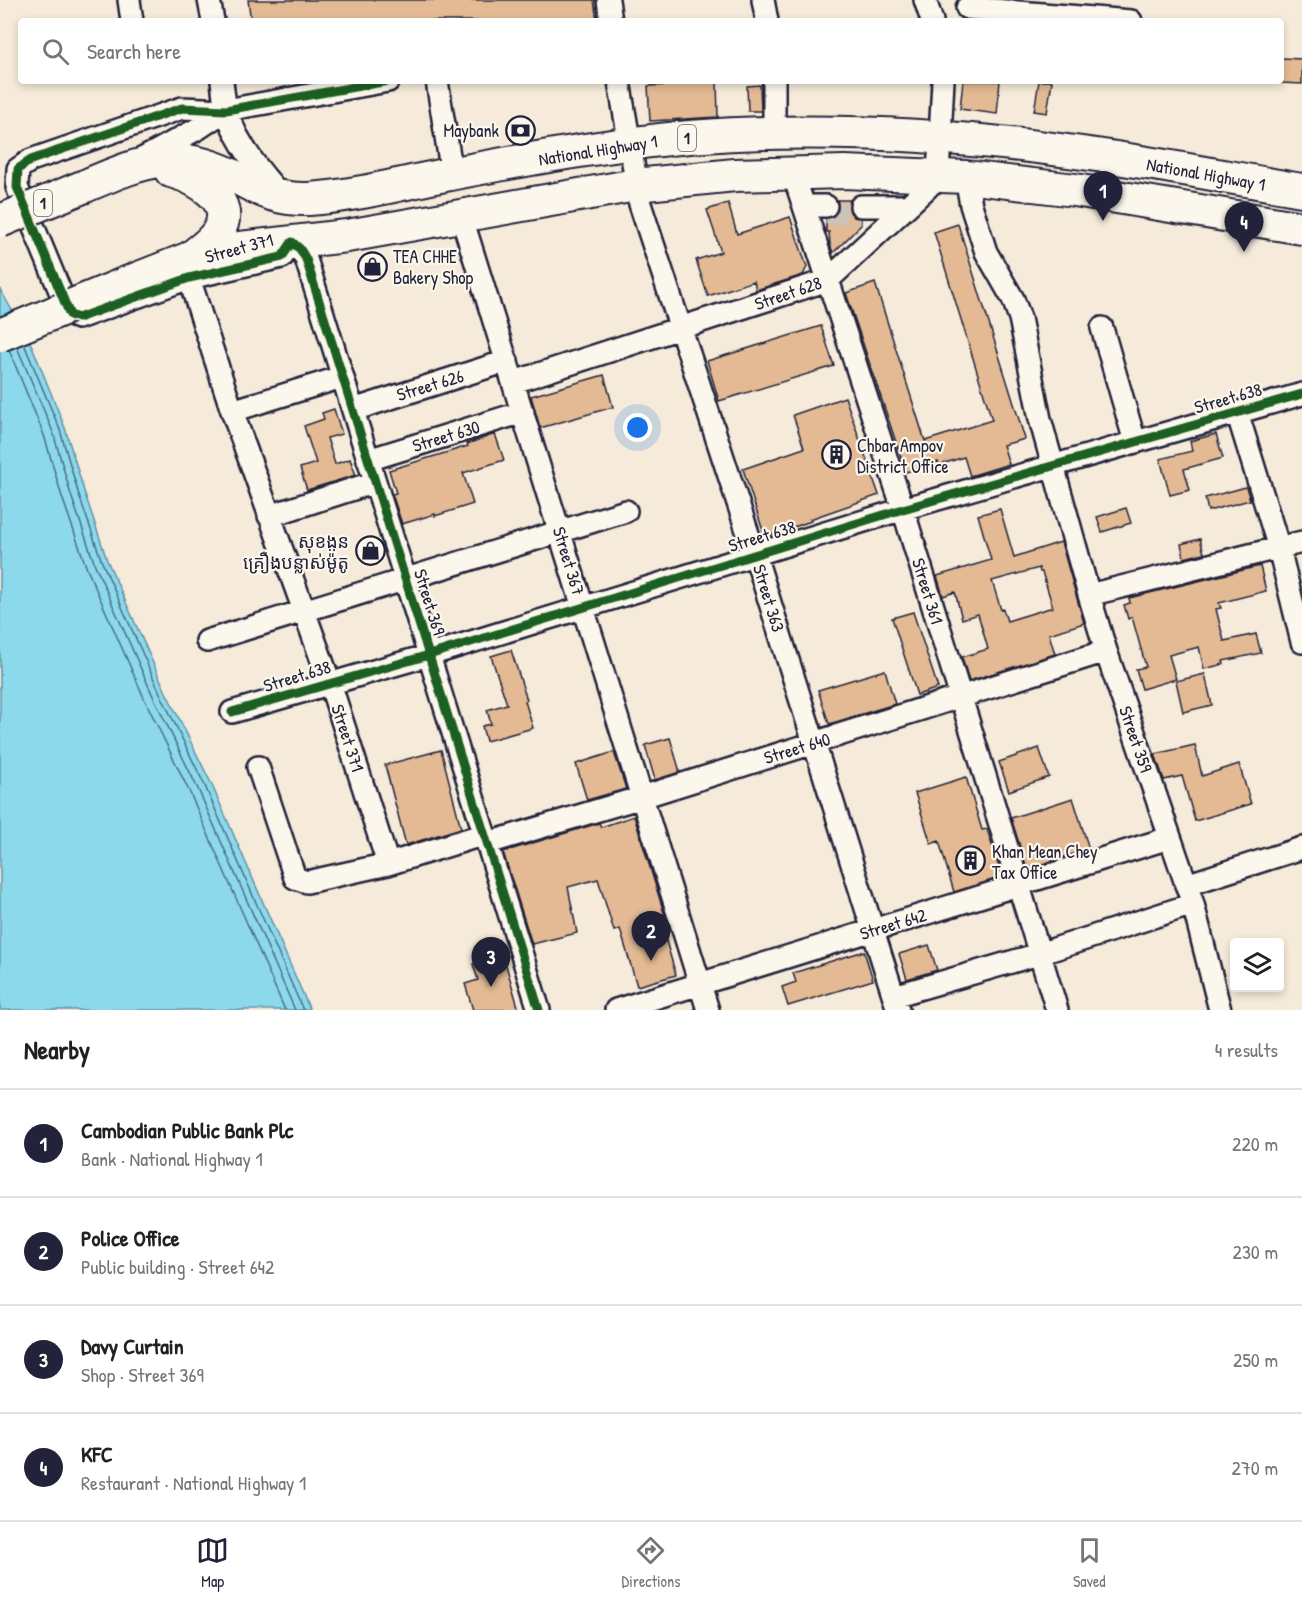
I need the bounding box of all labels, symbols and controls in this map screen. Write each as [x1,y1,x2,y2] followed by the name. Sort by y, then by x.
[18,18,1284,84] search box
[39,35,72,68] icon: search
[87,36,181,66] text: Search here
[504,114,536,146] bank icon: Maybank
[444,118,500,143] place label: Maybank
[678,125,696,151] road number: 1
[537,128,659,172] street label: National Highway 1
[1145,151,1267,197] street label: National Highway 1
[1084,172,1122,221] pin: 1
[34,190,52,216] road number: 1
[1224,202,1264,252] pin: 4
[202,227,276,269] street label: Street 371
[393,244,474,290] place label: TEA CHHE Bakery Shop
[356,250,388,282] shop icon: TEA CHHE Bakery Shop
[751,270,825,316] street label: Street 628
[393,363,467,407] street label: Street 626
[1191,376,1265,420] street label: Street 638
[623,413,652,442] your location
[409,414,483,458] street label: Street 630
[857,433,949,479] place label: Chbar Ampov District Office
[820,439,852,471] building icon: Chbar Ampov District Office
[725,514,799,558] street label: Street 638
[547,524,591,598] street label: Street 367
[243,529,349,575] place label: សុខងួន គ្រឿងបន្លាស់ម៉ូតូ
[354,535,386,567] shop icon: សុខងួន គ្រឿងបន្លាស់ម៉ូតូ
[906,555,950,627] street label: Street 361
[747,561,791,635] street label: Street 363
[408,566,452,638] street label: Street 369
[260,654,334,698] street label: Street 638
[325,701,371,775] street label: Street 371
[1113,703,1159,776] street label: Street 359
[761,726,833,770] street label: Street 640
[992,839,1098,885] place label: Khan Mean Chey Tax Office
[955,845,987,877] building icon: Khan Mean Chey Tax Office
[857,902,930,946] street label: Street 642
[632,912,670,961] pin: 2
[472,938,510,987] pin: 3
[1230,938,1284,992] map controls
[1230,938,1284,992] button: layers
[24,1032,90,1067] text: Nearby
[1215,1036,1278,1063] text: 4 results
[81,1115,293,1145] text: Cambodian Public Bank Plc
[40,1130,47,1157] text: 1
[1232,1130,1278,1157] text: 220 m
[81,1145,263,1172] text: Bank · National Highway 1
[81,1223,180,1253] text: Police Office
[39,1238,48,1265] text: 2
[1233,1238,1278,1265] text: 230 m
[81,1253,274,1280] text: Public building · Street 642
[81,1331,184,1361] text: Davy Curtain
[39,1346,48,1373] text: 3
[1233,1346,1278,1373] text: 250 m
[81,1361,204,1388] text: Shop · Street 369
[81,1439,113,1469] text: KFC
[40,1454,47,1481] text: 4
[1232,1454,1278,1481] text: 270 m
[81,1469,306,1496] text: Restaurant · National Highway 1
[196,1534,229,1592] tab: Map
[622,1534,680,1592] tab: Directions
[1073,1534,1106,1592] tab: Saved

